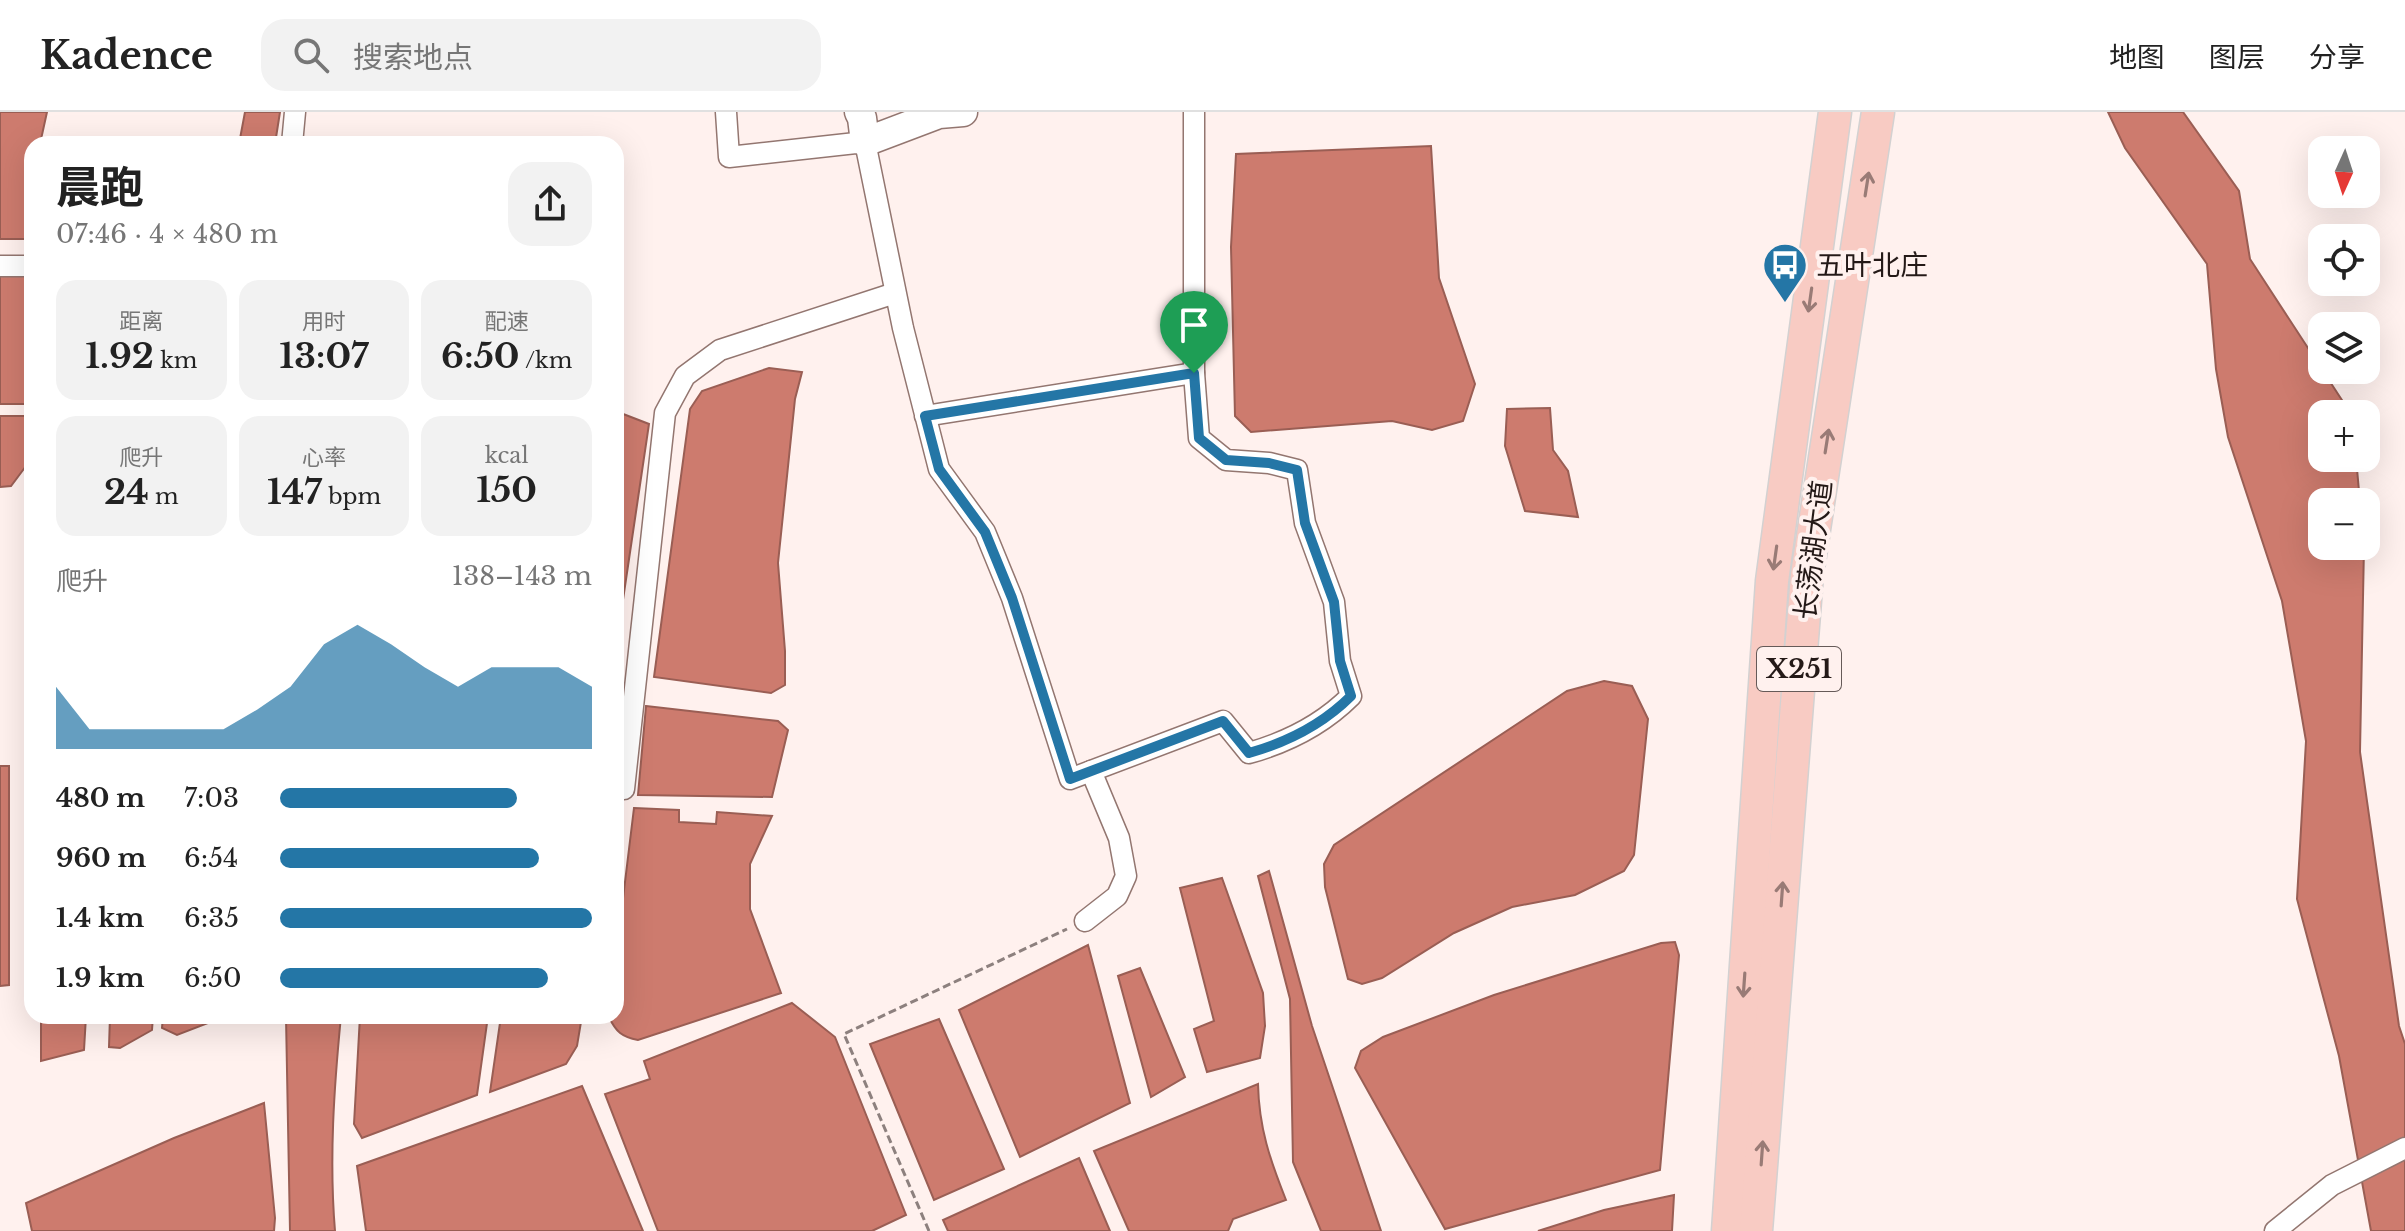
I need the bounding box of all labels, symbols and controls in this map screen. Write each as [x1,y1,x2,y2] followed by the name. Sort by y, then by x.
[261,19,821,91] search box
[40,32,213,79] text: Kadence
[289,33,333,77] icon: search
[353,39,473,76] text: 搜索地点
[2109,40,2165,75] text: 地图
[2209,40,2265,75] text: 图层
[2309,40,2365,75] text: 分享
[2308,136,2380,208] north arrow
[2308,136,2380,560] map controls
[56,160,144,215] text: 晨跑
[508,162,592,246] button: share
[1860,171,1875,197] one-way arrow
[56,218,278,250] text: 07:46 · 4 × 480 m
[2308,224,2380,296] button: locate
[1761,241,1809,304] bus stop icon: 五叶北庄
[1816,248,1928,283] place label: 五叶北庄
[1802,287,1817,312] one-way arrow
[1160,291,1228,373] pin
[1172,303,1216,347] icon: arrive
[119,308,163,335] text: 距离
[302,308,346,335] text: 用时
[485,308,529,335] text: 配速
[2308,312,2380,384] button: layers
[85,335,154,377] text: 1.92
[279,335,369,377] text: 13:07
[441,335,520,377] text: 6:50
[154,347,197,374] text: km
[520,347,572,374] text: /km
[2308,400,2380,472] button: +
[1820,428,1835,454] one-way arrow
[485,442,529,469] text: kcal
[119,444,163,471] text: 爬升
[302,444,346,471] text: 心率
[476,469,537,511] text: 150
[104,471,149,513] text: 24
[267,471,322,513] text: 147
[1788,478,1839,622] street label: 长荡湖大道
[149,483,179,510] text: m
[322,483,381,510] text: bpm
[2308,488,2380,560] button: −
[1767,545,1782,570] one-way arrow
[452,560,592,592] text: 138–143 m
[56,565,108,597] text: 爬升
[1757,647,1841,691] road number: X251
[56,782,145,814] text: 480 m
[184,782,239,814] text: 7:03
[56,842,146,874] text: 960 m
[184,842,238,874] text: 6:54
[1775,881,1790,908] one-way arrow
[56,902,144,934] text: 1.4 km
[184,902,239,934] text: 6:35
[56,962,145,994] text: 1.9 km
[184,962,241,994] text: 6:50
[1737,971,1752,998] one-way arrow
[1755,1140,1770,1167] one-way arrow

